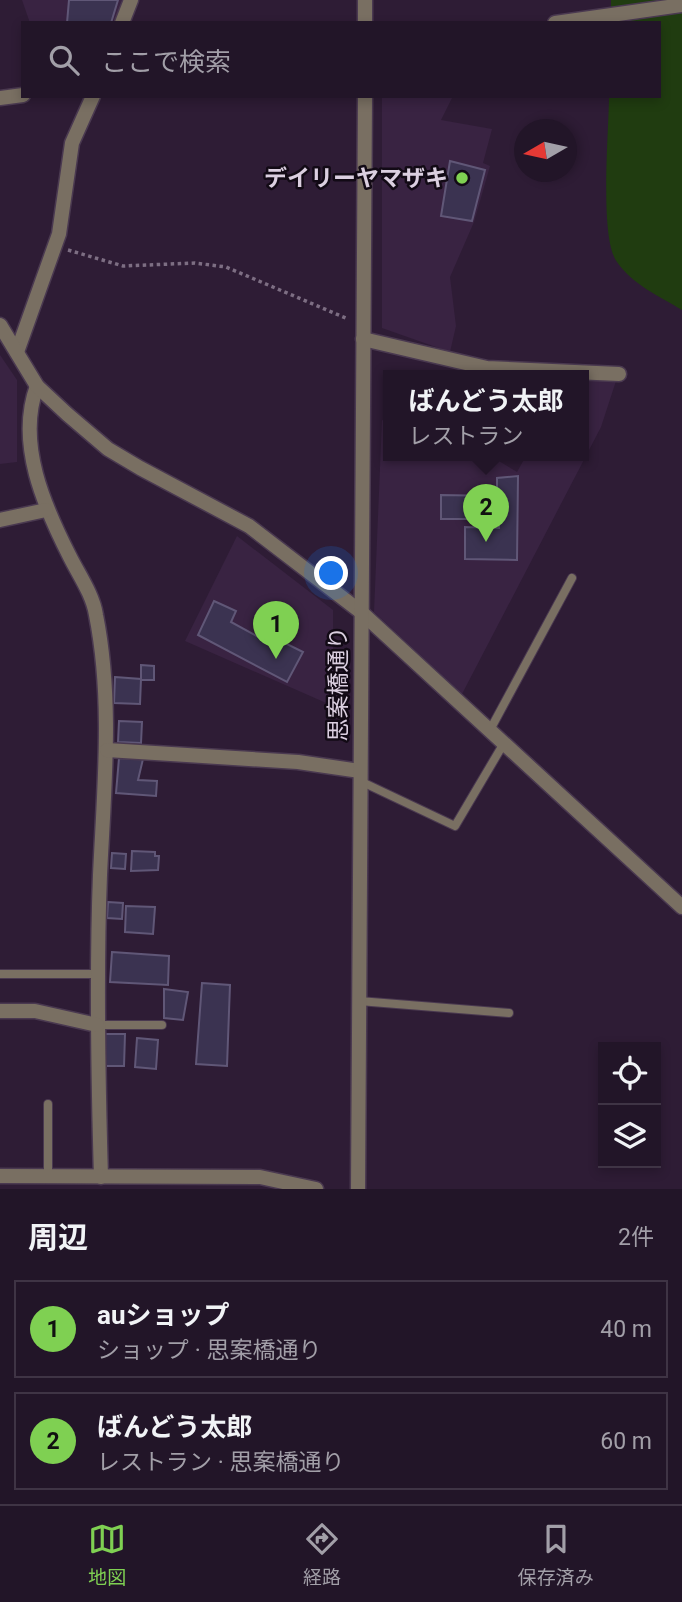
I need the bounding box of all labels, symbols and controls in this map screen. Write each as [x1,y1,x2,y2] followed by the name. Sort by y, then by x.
[21,21,661,98] search box
[45,41,83,79] icon: search
[101,47,231,77] text: ここで検索
[514,119,577,182] north arrow
[264,165,448,192] place label: デイリーヤマザキ
[454,170,470,186] marker: デイリーヤマザキ
[383,370,589,461] popup
[408,386,564,416] text: ばんどう太郎
[408,423,523,450] text: レストラン
[463,484,509,542] pin: 2
[314,556,348,590] your location
[253,601,299,659] pin: 1
[325,627,352,742] street label: 思案橋通り
[598,1042,661,1168] map controls
[598,1042,661,1105] button: locate
[598,1105,661,1168] button: layers
[28,1220,88,1255] text: 周辺
[618,1224,654,1251] text: 2件
[97,1300,229,1330] text: auショップ
[46,1316,60,1343] text: 1
[600,1316,652,1343] text: 40 m
[97,1337,321,1364] text: ショップ · 思案橋通り
[97,1412,252,1442] text: ばんどう太郎
[46,1428,60,1455] text: 2
[600,1428,652,1455] text: 60 m
[97,1449,344,1476] text: レストラン · 思案橋通り
[88,1520,126,1589] tab: 地図
[303,1520,341,1589] tab: 経路
[518,1520,594,1589] tab: 保存済み

